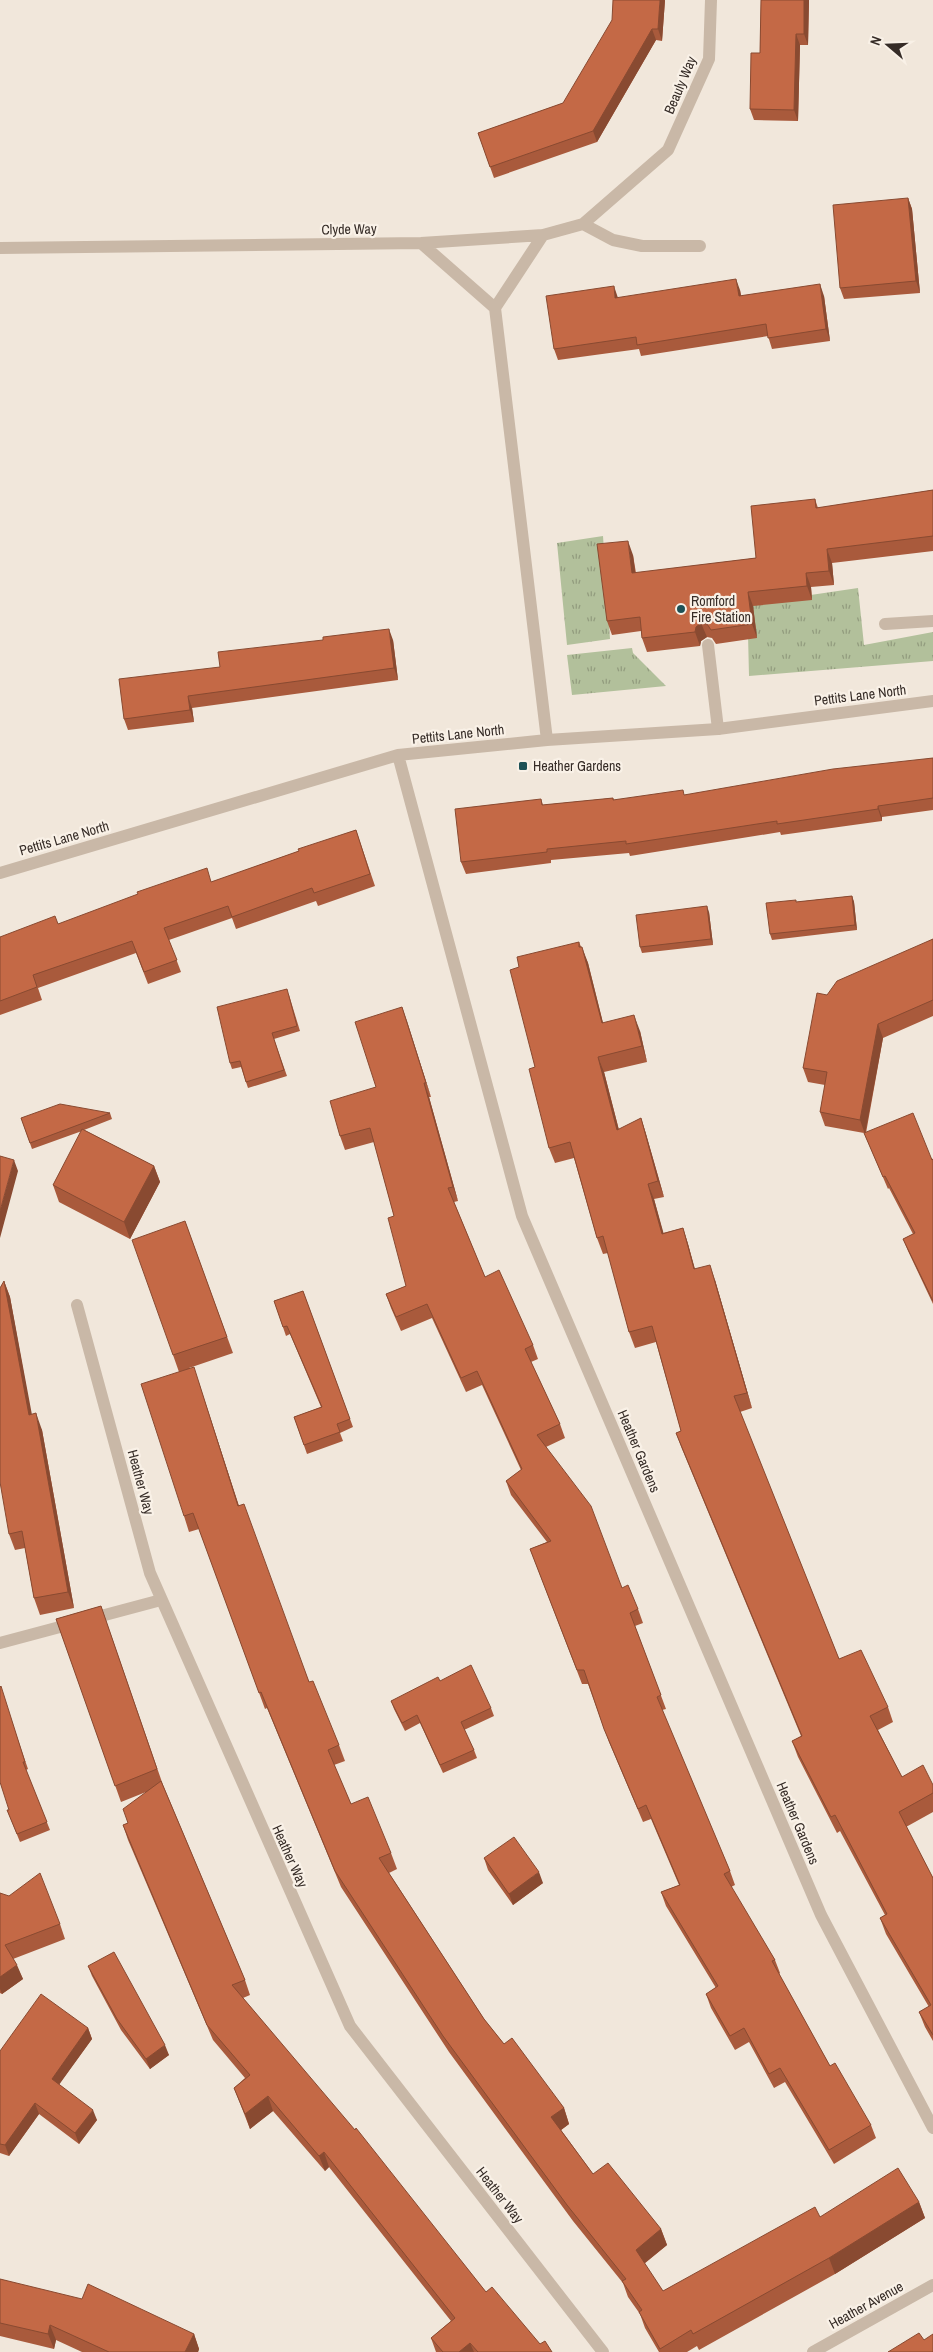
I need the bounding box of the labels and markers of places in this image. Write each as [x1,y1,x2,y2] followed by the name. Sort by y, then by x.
[691,592,751,626] place label: Romford Fire Station
[675,603,687,615] marker: Romford Fire Station
[533,757,621,775] place label: Heather Gardens
[517,760,529,772] marker: Heather Gardens

